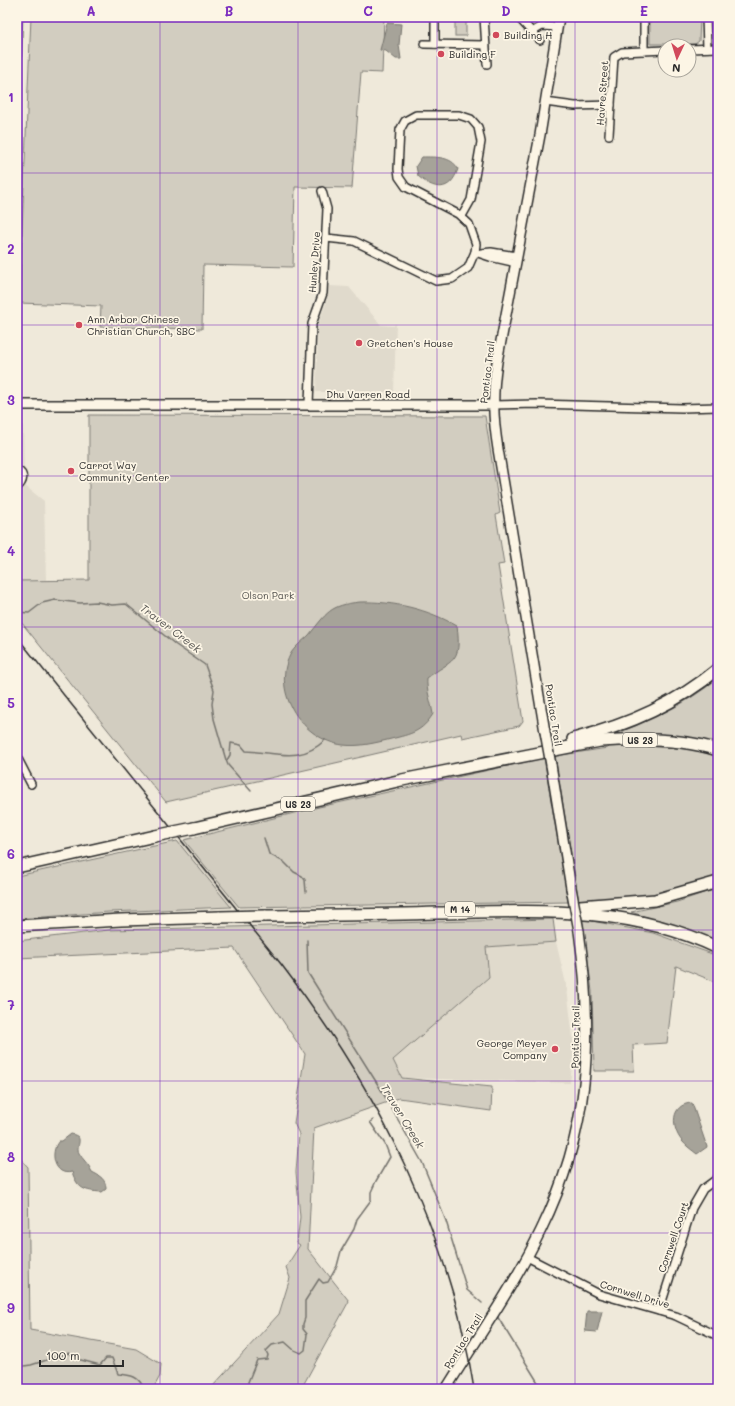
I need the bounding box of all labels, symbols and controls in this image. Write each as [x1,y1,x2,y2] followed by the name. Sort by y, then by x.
[86,2,96,19] text: A
[225,2,234,19] text: B
[363,2,373,19] text: C
[501,2,511,19] text: D
[640,2,648,19] text: E
[504,28,552,42] place label: Building H
[491,30,501,40] marker: Building H
[657,38,697,78] north arrow
[449,47,496,61] place label: Building F
[436,49,446,59] marker: Building F
[593,60,611,126] street label: Havre Street
[672,61,681,76] text: N
[8,88,14,105] text: 1
[305,231,323,293] street label: Hunley Drive
[7,240,15,257] text: 2
[87,312,195,338] place label: Ann Arbor Chinese Christian Church, SBC
[74,320,84,330] marker: Ann Arbor Chinese Christian Church, SBC
[367,336,453,350] place label: Gretchen's House
[354,338,364,348] marker: Gretchen's House
[476,340,498,404] street label: Pontiac Trail
[326,387,410,401] street label: Dhu Varren Road
[7,391,15,408] text: 3
[79,458,169,484] place label: Carrot Way Community Center
[66,466,76,476] marker: Carrot Way Community Center
[7,542,15,559] text: 4
[242,588,294,602] park label: Olson Park
[137,600,205,656] water label: Traver Creek
[542,683,566,747] street label: Pontiac Trail
[7,694,15,711] text: 5
[623,733,657,747] road number: US 23
[281,797,315,811] road number: US 23
[7,845,15,862] text: 6
[445,902,475,916] road number: M 14
[7,996,15,1013] text: 7
[567,1006,583,1068] street label: Pontiac Trail
[477,1036,547,1062] place label: George Meyer Company
[550,1044,560,1054] marker: George Meyer Company
[378,1081,428,1151] water label: Traver Creek
[7,1148,15,1165] text: 8
[654,1200,692,1274] street label: Cornwell Court
[598,1277,672,1311] street label: Cornwell Drive
[7,1299,15,1316] text: 9
[440,1311,486,1371] street label: Pontiac Trail
[40,1342,123,1368] scale bar
[46,1347,80,1363] text: 100 m

